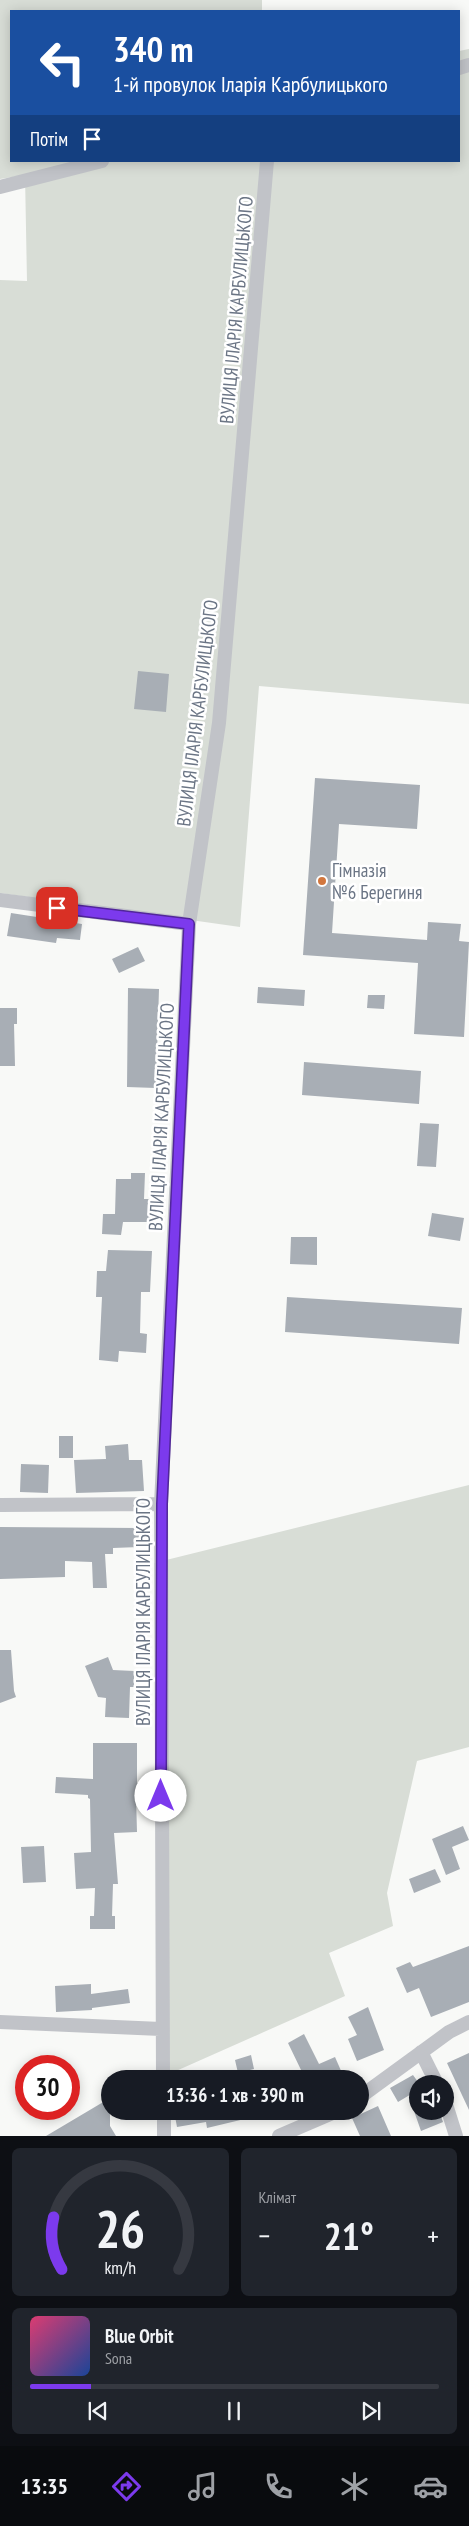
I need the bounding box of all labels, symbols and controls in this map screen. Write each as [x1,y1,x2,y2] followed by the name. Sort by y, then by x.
[113,26,194,72] text: 340 m
[30,30,95,95] icon: left
[113,70,388,98] text: 1-й провулок Іларія Карбулицького
[78,125,106,153] icon: arrive
[30,127,68,151] text: Потім
[214,195,258,425] street label: ВУЛИЦЯ ІЛАРІЯ КАРБУЛИЦЬКОГО
[171,598,223,828] street label: ВУЛИЦЯ ІЛАРІЯ КАРБУЛИЦЬКОГО
[332,858,422,904] place label: Гімназія №6 Берегиня
[316,875,328,887] marker: Гімназія №6 Берегиня
[36,887,78,929] pin
[43,894,71,922] icon: arrive
[143,1002,179,1232] street label: ВУЛИЦЯ ІЛАРІЯ КАРБУЛИЦЬКОГО
[131,1498,155,1726] street label: ВУЛИЦЯ ІЛАРІЯ КАРБУЛИЦЬКОГО
[134,1769,186,1821] position arrow
[15,2055,80,2120] speed limit sign: 30
[409,2075,454,2120] map controls
[409,2075,454,2120] button: sound
[166,2083,304,2107] text: 13:36 · 1 хв · 390 m
[259,2187,296,2207] text: Клімат
[95,2195,145,2262] text: 26
[324,2211,374,2260] text: 21°
[259,2217,270,2254] text: −
[427,2217,439,2254] text: +
[104,2256,136,2279] text: km/h
[105,2324,174,2348] text: Blue Orbit
[105,2348,132,2368] text: Sona
[84,2397,112,2425] icon: previous
[220,2397,248,2425] icon: pause
[357,2397,385,2425] icon: next
[109,2469,144,2504] icon: directions
[185,2469,220,2504] icon: music
[261,2469,296,2504] icon: phone
[337,2469,372,2504] icon: climate
[413,2469,448,2504] icon: car
[21,2472,68,2500] text: 13:35

